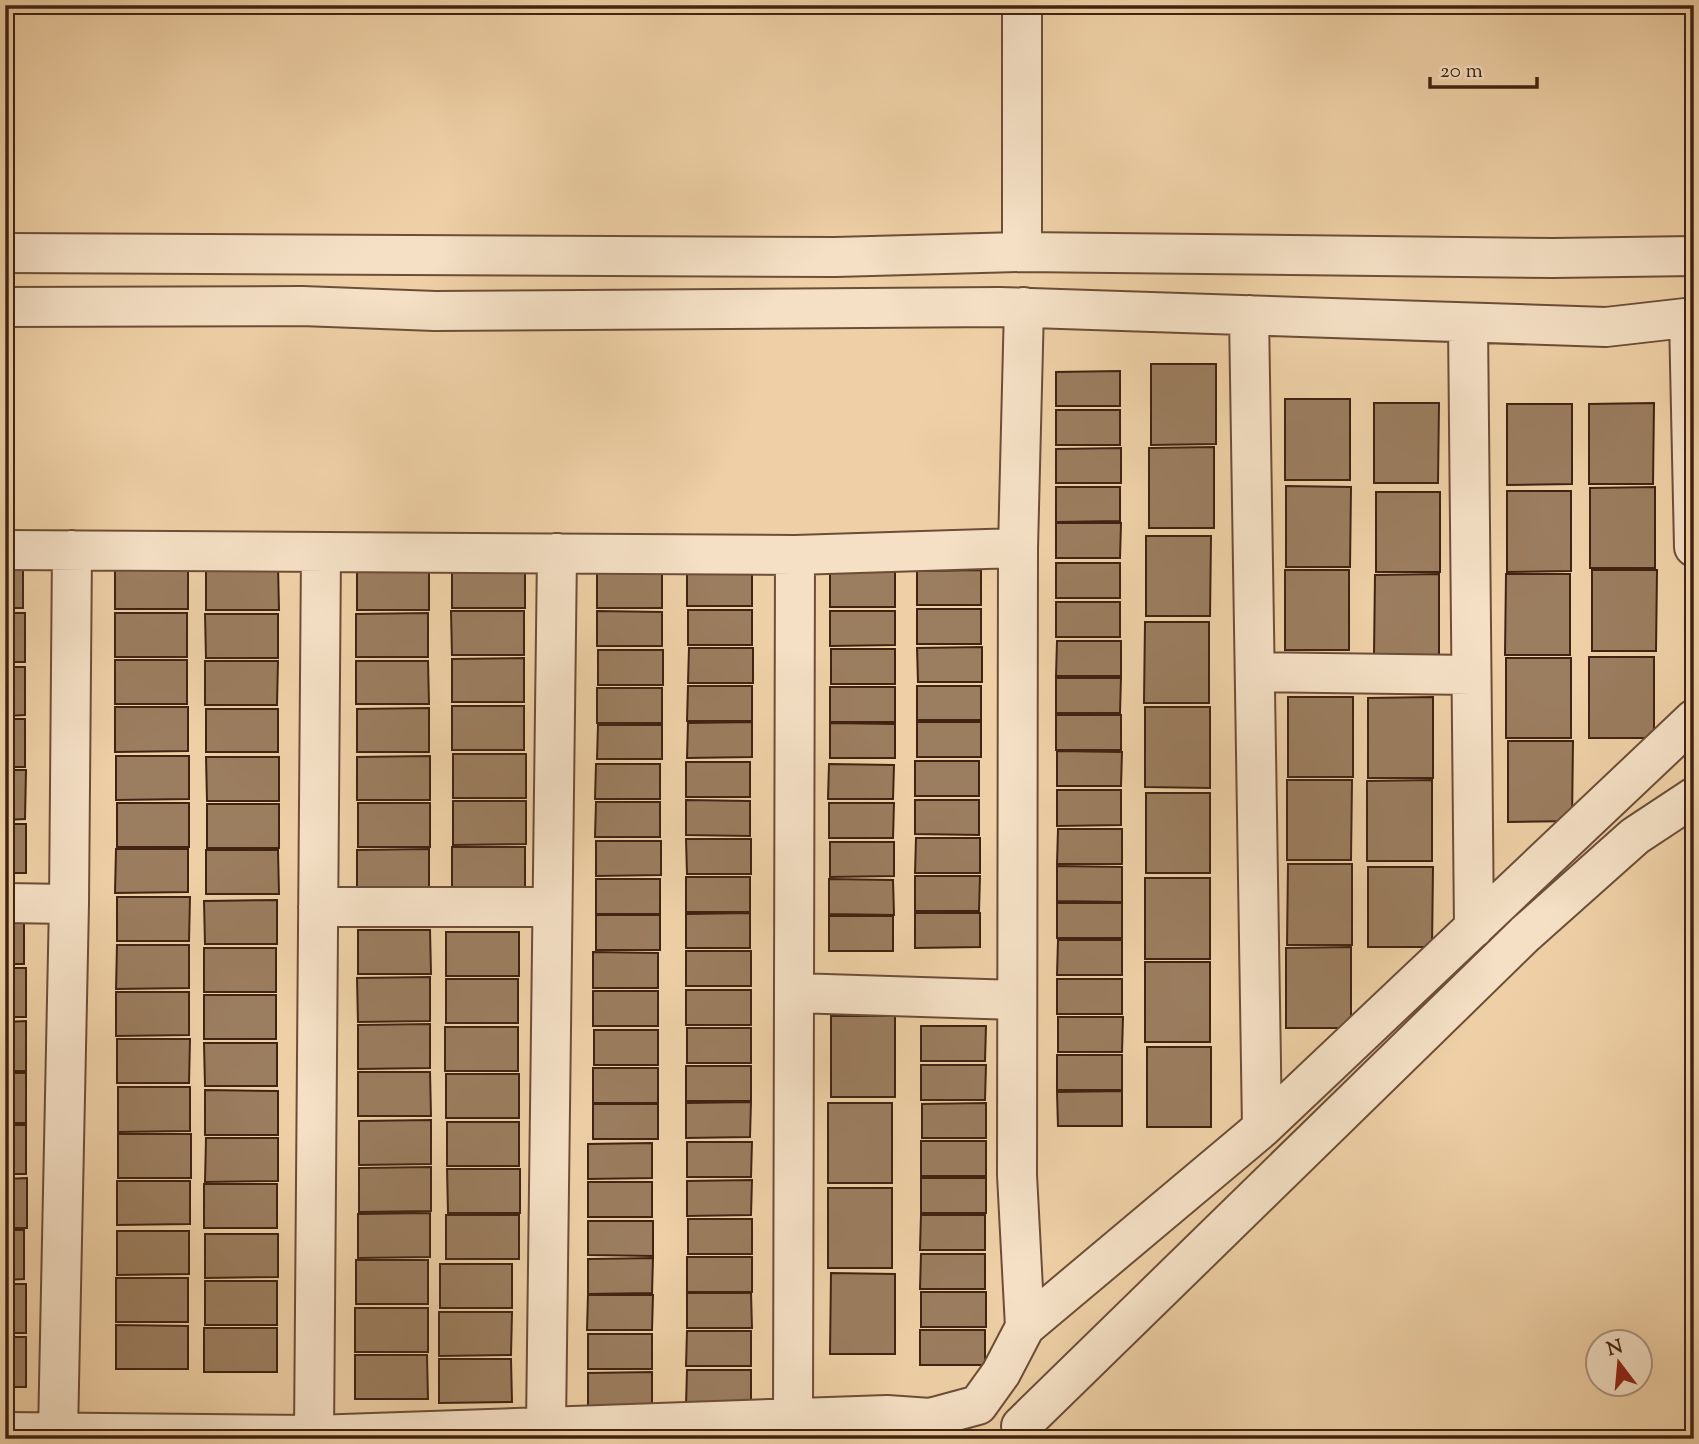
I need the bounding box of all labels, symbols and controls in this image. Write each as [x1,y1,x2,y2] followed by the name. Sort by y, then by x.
[1430,46,1536,90] scale bar
[1440,57,1483,87] text: 20 m
[1584,1328,1654,1398] north arrow
[1604,1334,1626,1364] text: N

